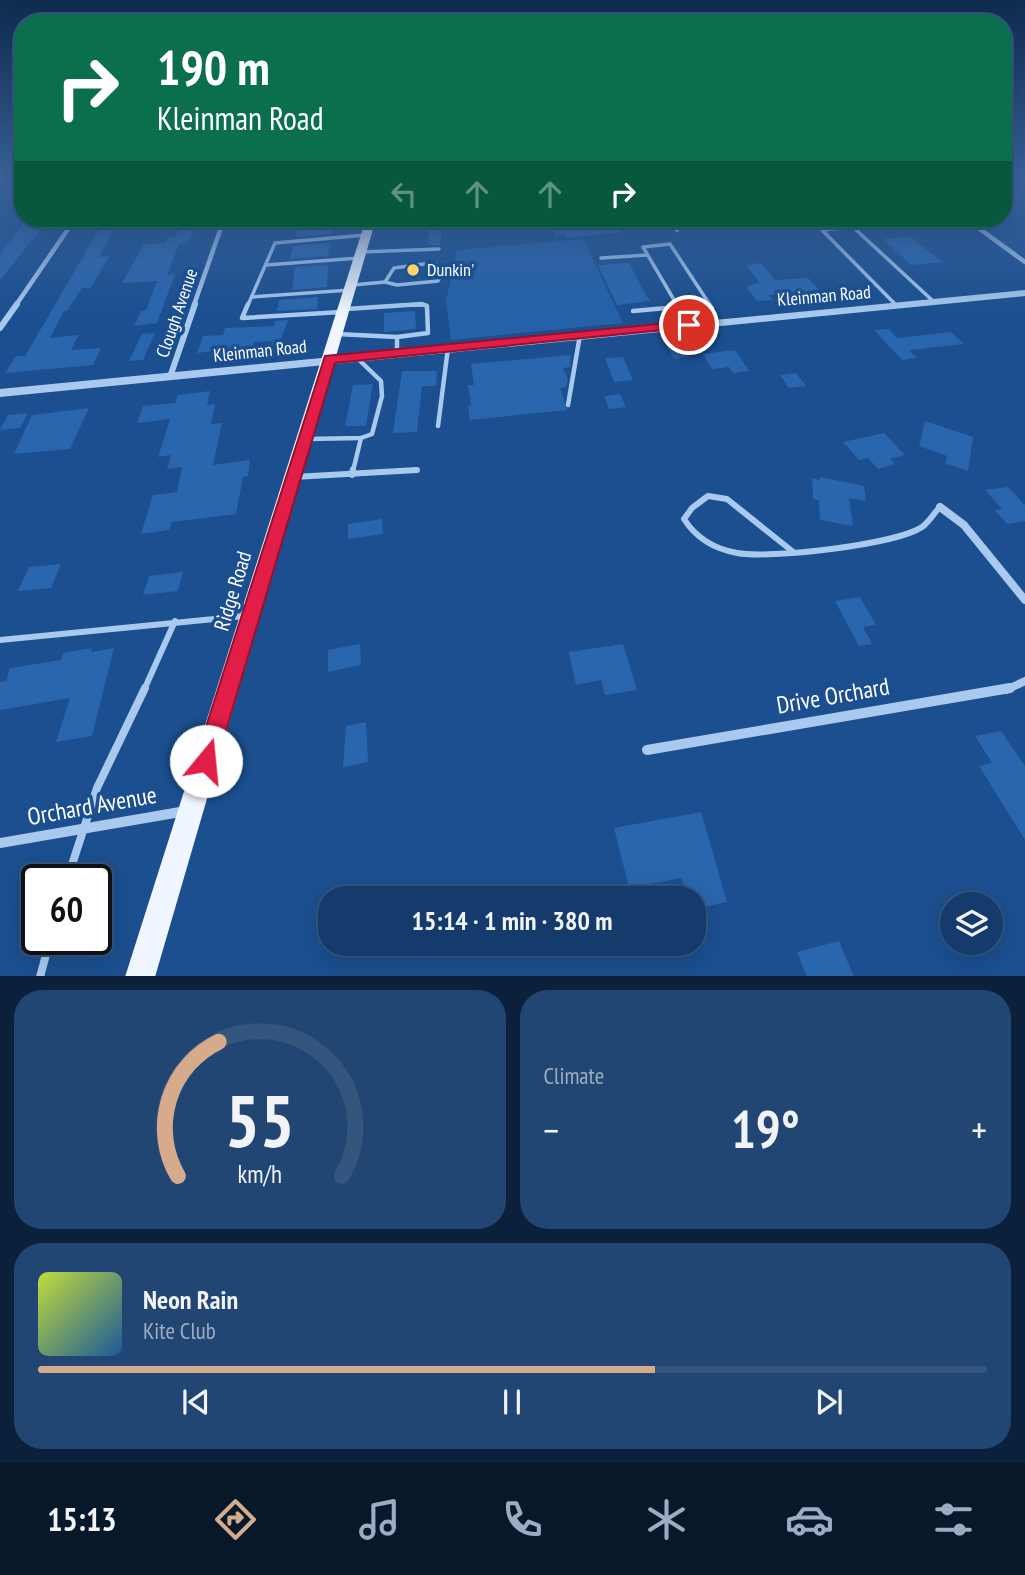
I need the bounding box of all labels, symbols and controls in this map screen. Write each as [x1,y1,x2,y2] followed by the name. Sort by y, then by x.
[157,35,270,99] text: 190 m
[42,42,133,133] icon: right
[157,97,324,139] text: Kleinman Road
[385,175,423,213] icon: left
[458,175,496,213] icon: ahead
[531,175,569,213] icon: ahead
[604,175,642,213] icon: right
[427,258,474,281] place label: Dunkin'
[405,262,421,278] marker: Dunkin'
[151,265,202,360] street label: Clough Avenue
[776,280,872,311] street label: Kleinman Road
[659,295,719,355] pin
[670,306,708,344] icon: arrive
[212,334,308,367] street label: Kleinman Road
[208,548,257,634] street label: Ridge Road
[774,670,892,721] street label: Drive Orchard
[169,724,243,798] position arrow
[25,779,159,832] street label: Orchard Avenue
[21,864,112,955] speed limit sign: 60
[940,892,1003,955] map controls
[940,892,1003,955] button: layers
[412,904,612,937] text: 15:14 · 1 min · 380 m
[544,1061,604,1090] text: Climate
[225,1072,295,1166] text: 55
[731,1095,800,1162] text: 19°
[544,1105,559,1154] text: −
[971,1105,987,1154] text: +
[238,1157,282,1189] text: km/h
[143,1283,238,1316] text: Neon Rain
[143,1316,216,1345] text: Kite Club
[177,1383,215,1421] icon: previous
[493,1383,531,1421] icon: pause
[810,1383,848,1421] icon: next
[211,1495,260,1544] icon: directions
[355,1495,404,1544] icon: music
[498,1495,547,1544] icon: phone
[642,1495,691,1544] icon: climate
[785,1495,834,1544] icon: car
[929,1495,978,1544] icon: filters
[47,1498,116,1540] text: 15:13

